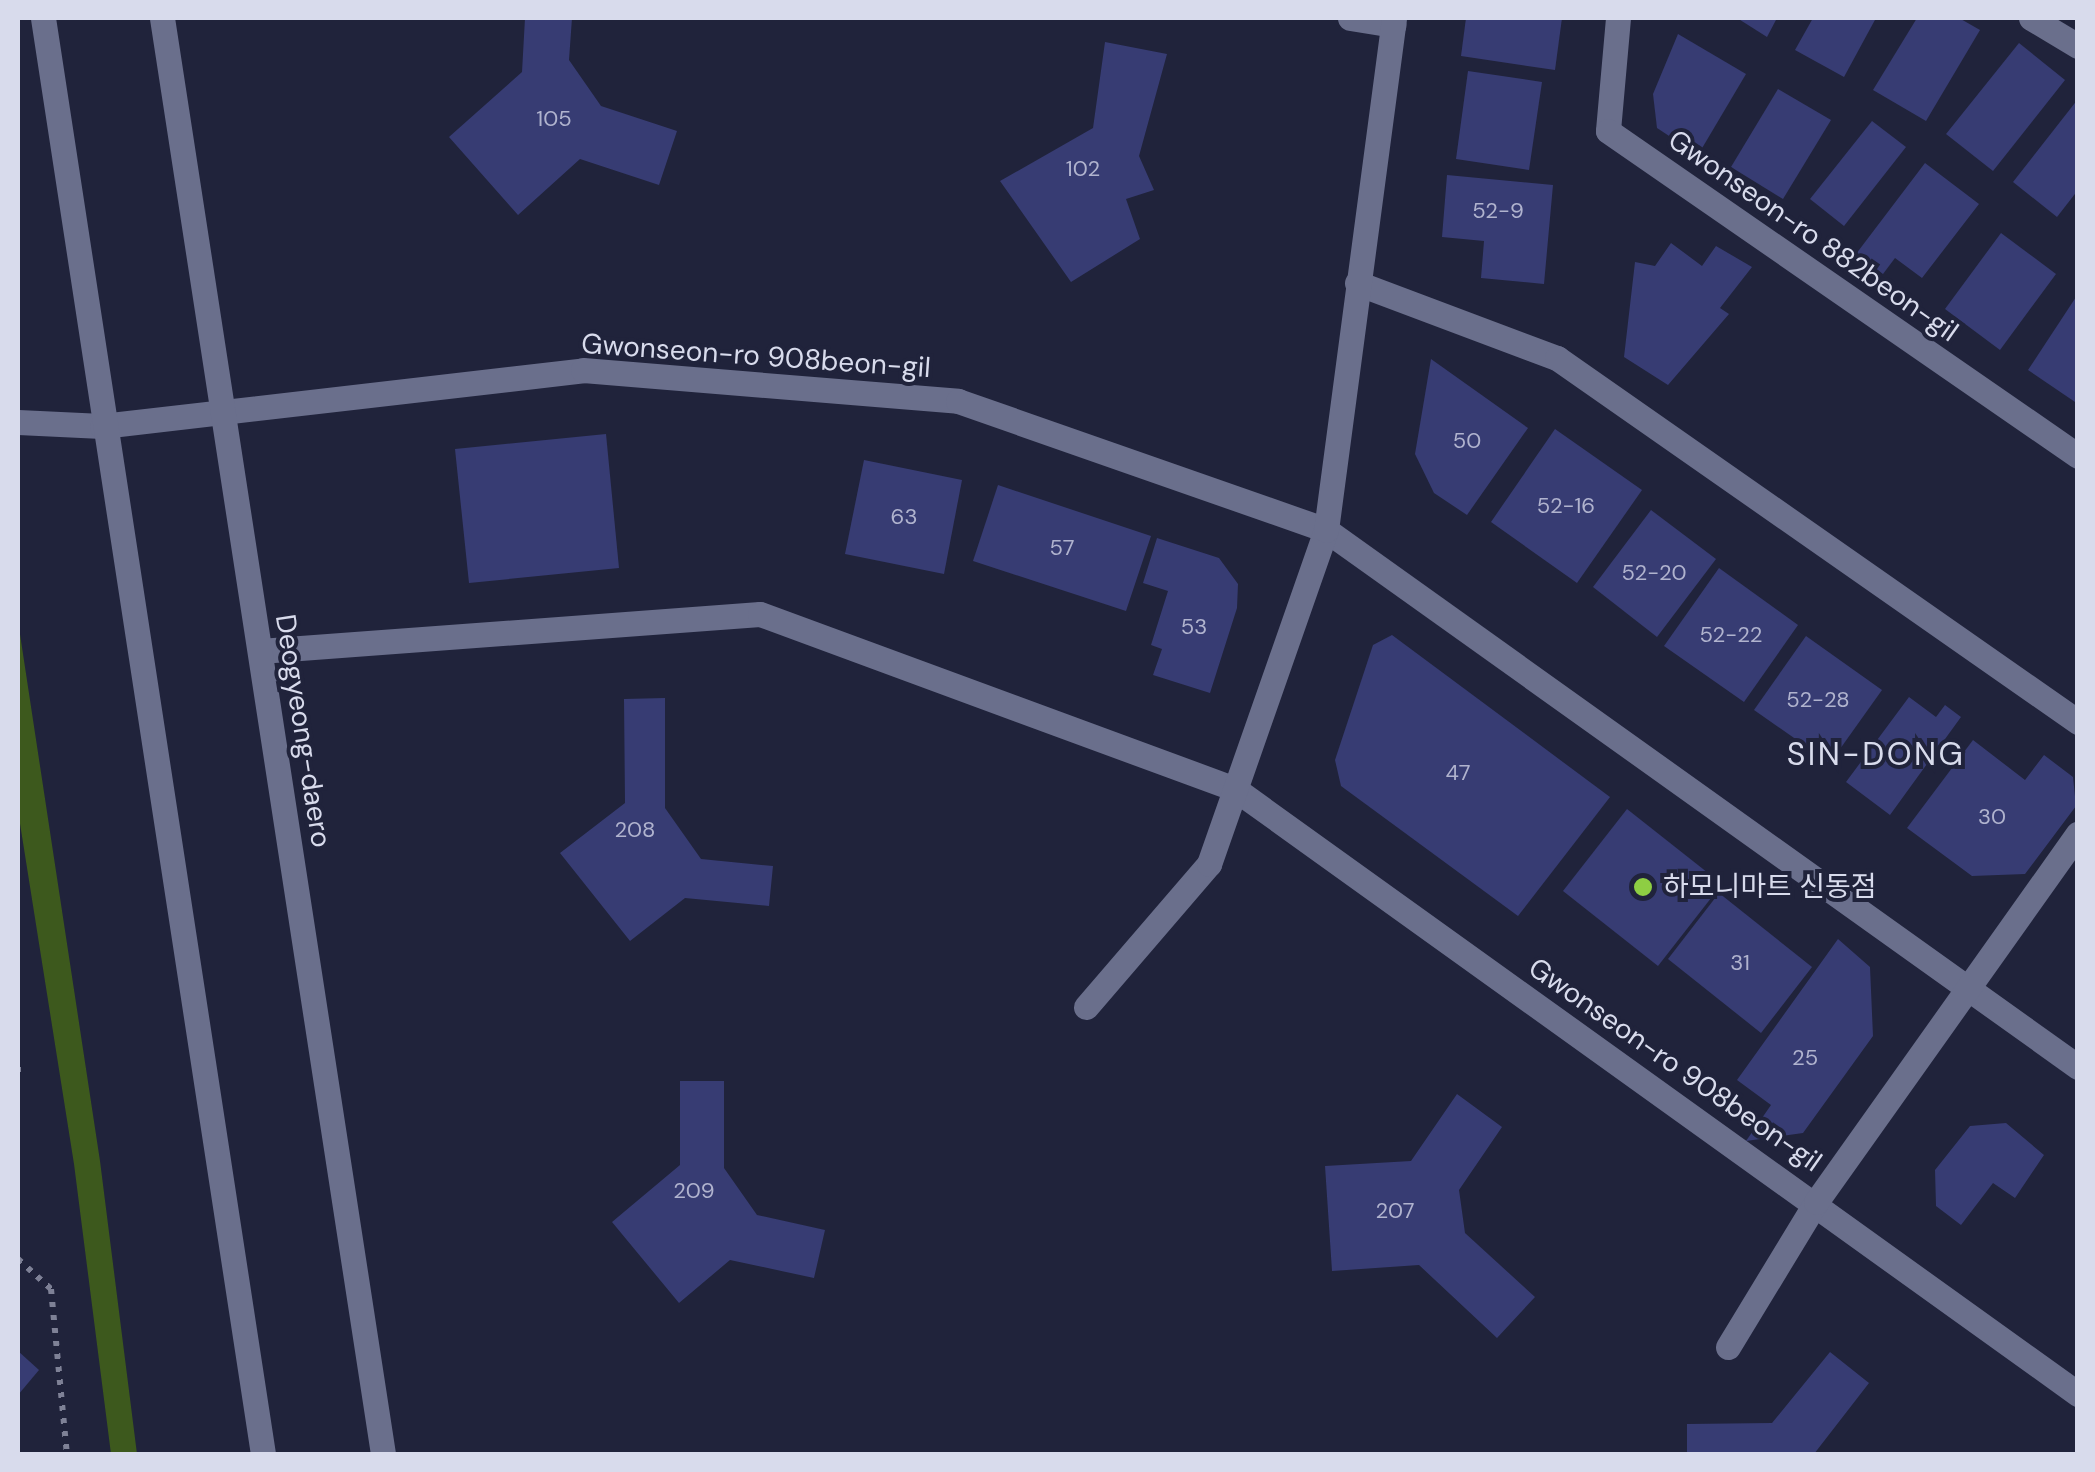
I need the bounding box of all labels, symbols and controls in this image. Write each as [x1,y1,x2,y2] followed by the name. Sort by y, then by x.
[536,106,572,132] house number: 105
[1662,123,1964,349] street label: Gwonseon-ro 882beon-gil
[1066,156,1100,182] house number: 102
[1472,198,1524,224] house number: 52-9
[580,327,932,385] street label: Gwonseon-ro 908beon-gil
[1453,428,1481,454] house number: 50
[1537,493,1595,519] house number: 52-16
[891,504,917,530] house number: 63
[1050,535,1074,561] house number: 57
[1621,560,1687,586] house number: 52-20
[268,612,338,850] street label: Deogyeong-daero
[1181,614,1207,640] house number: 53
[1700,622,1762,648] house number: 52-22
[1786,687,1850,713] house number: 52-28
[1787,735,1965,773] district label: SIN-DONG
[1445,760,1471,786] house number: 47
[1978,804,2006,830] house number: 30
[615,817,655,843] house number: 208
[1663,870,1877,904] place label: 하모니마트 신동점
[1632,876,1654,898] marker: 하모니마트 신동점
[1730,950,1750,976] house number: 31
[1522,951,1828,1179] street label: Gwonseon-ro 908beon-gil
[1792,1045,1818,1071] house number: 25
[673,1178,715,1204] house number: 209
[1376,1198,1414,1224] house number: 207

